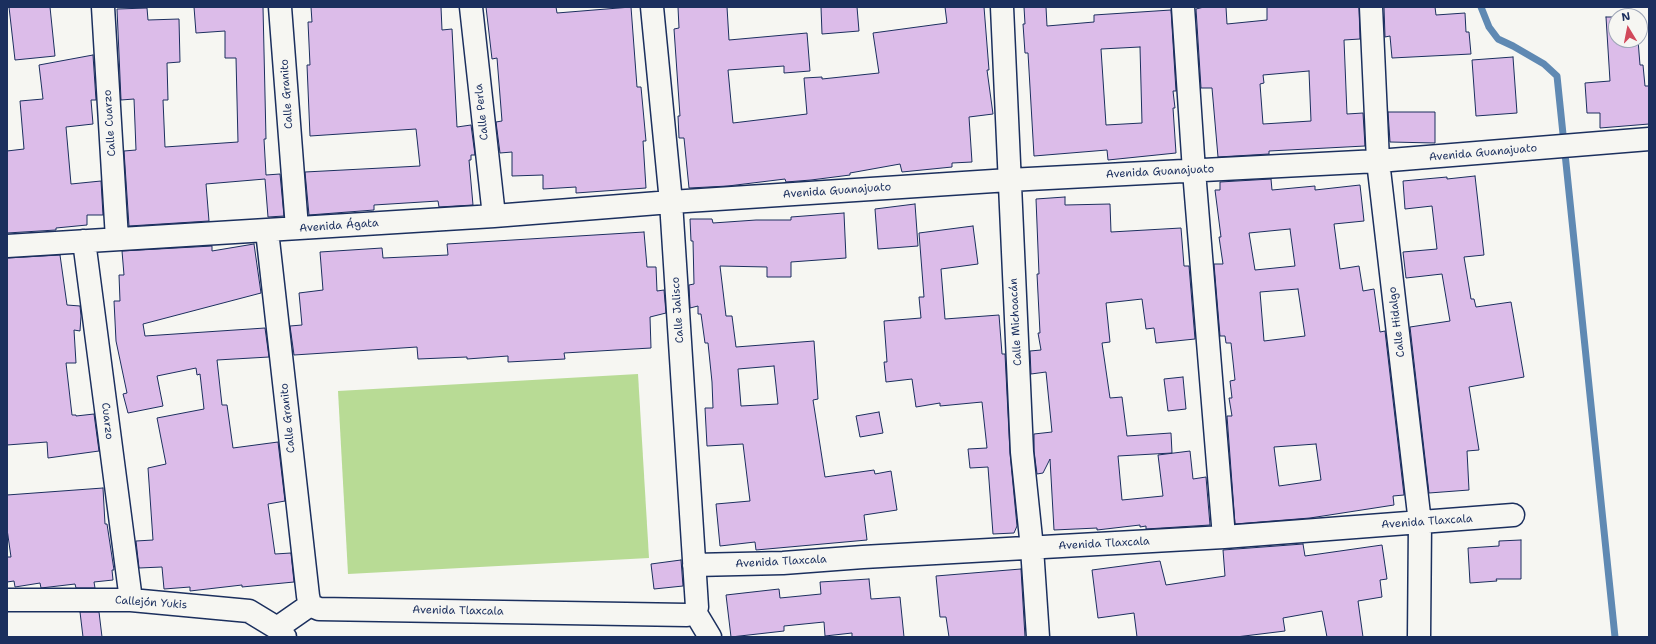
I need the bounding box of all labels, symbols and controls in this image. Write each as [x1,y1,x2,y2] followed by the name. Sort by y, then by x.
[1608,8,1648,48] north arrow
[1620,9,1632,25] text: N
[278,59,296,129] street label: Calle Granito
[472,83,492,141] street label: Calle Perla
[101,89,119,157] street label: Calle Cuarzo
[1428,142,1538,164] street label: Avenida Guanajuato
[1105,163,1215,181] street label: Avenida Guanajuato
[782,181,892,201] street label: Avenida Guanajuato
[299,217,379,235] street label: Avenida Ágata
[669,276,687,344] street label: Calle Jalisco
[1007,278,1025,366] street label: Calle Michoacán
[1386,286,1408,358] street label: Calle Hidalgo
[278,382,298,454] street label: Calle Granito
[98,402,116,440] street label: Cuarzo
[1381,512,1473,532] street label: Avenida Tlaxcala
[1058,535,1150,553] street label: Avenida Tlaxcala
[735,553,827,571] street label: Avenida Tlaxcala
[114,594,188,612] street label: Callejón Yukis
[412,604,504,618] street label: Avenida Tlaxcala

